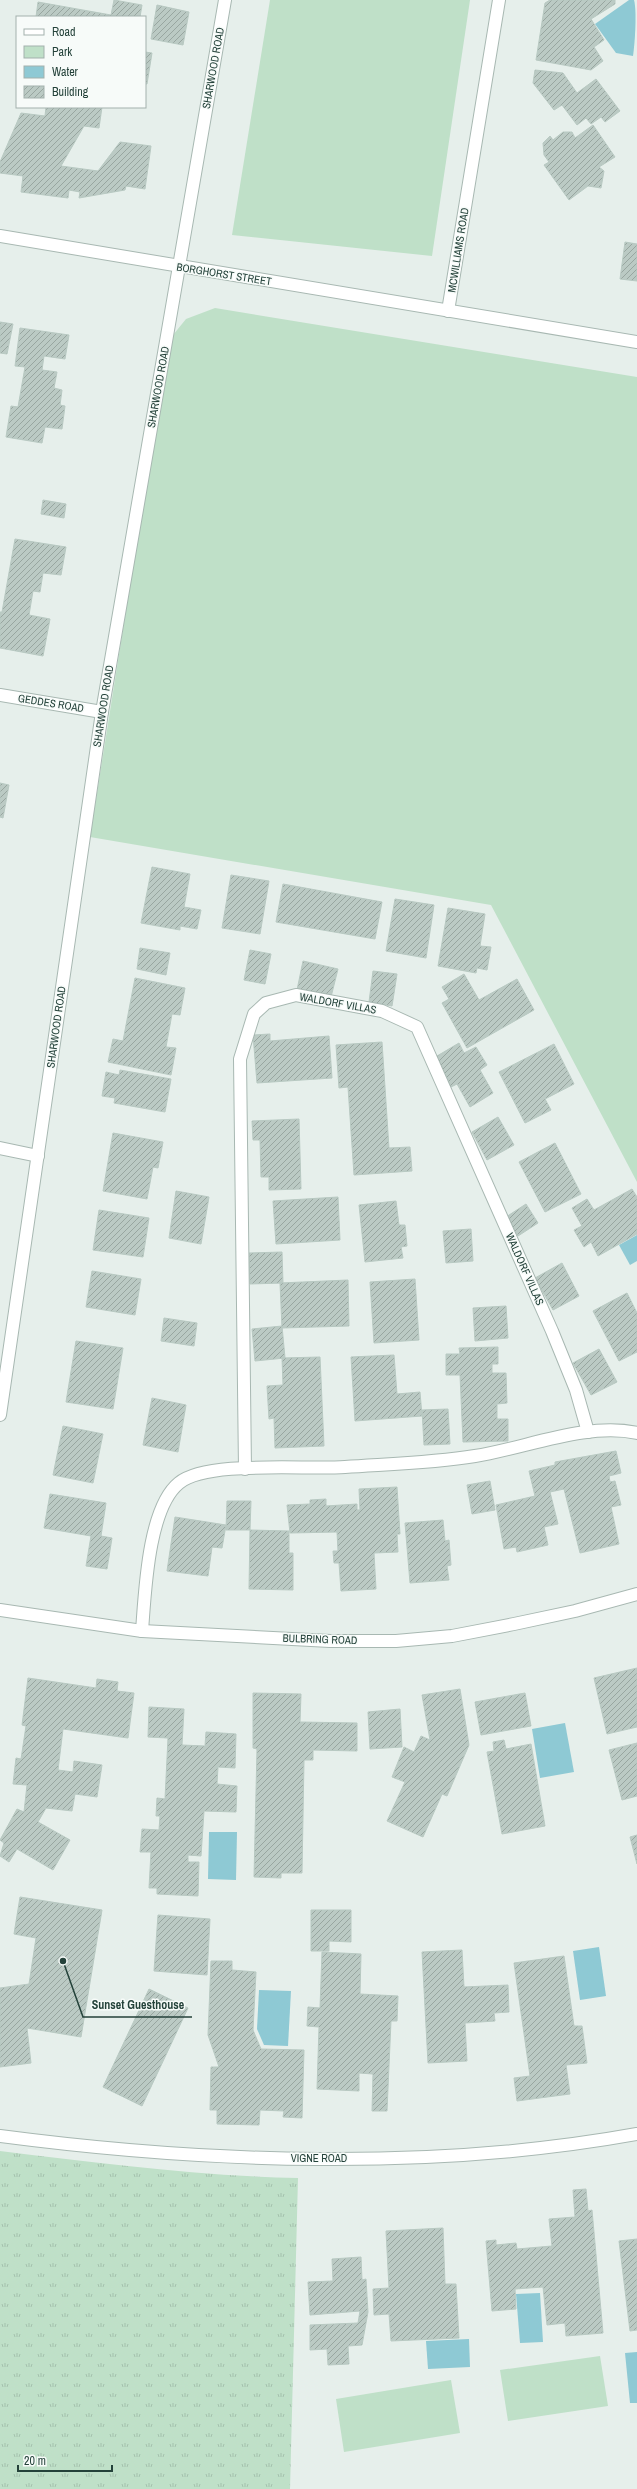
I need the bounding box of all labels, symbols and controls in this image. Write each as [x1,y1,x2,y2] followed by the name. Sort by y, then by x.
[16,16,146,108] legend
[52,24,76,40] text: Road
[199,26,227,110] street label: SHARWOOD ROAD
[52,44,72,60] text: Park
[52,64,79,80] text: Water
[52,84,89,100] text: Building
[444,207,472,293] street label: MCWILLIAMS ROAD
[175,260,273,289] street label: BORGHORST STREET
[144,345,172,429] street label: SHARWOOD ROAD
[90,664,116,748] street label: SHARWOOD ROAD
[17,691,85,715] street label: GEDDES ROAD
[43,985,69,1069] street label: SHARWOOD ROAD
[298,989,378,1017] street label: WALDORF VILLAS
[503,1231,547,1307] street label: WALDORF VILLAS
[282,1631,358,1647] street label: BULBRING ROAD
[83,1993,192,2017] callout: Sunset Guesthouse
[92,1997,185,2013] text: Sunset Guesthouse
[291,2151,347,2165] street label: VIGNE ROAD
[18,2447,112,2473] scale bar
[24,2453,46,2469] text: 20 m

